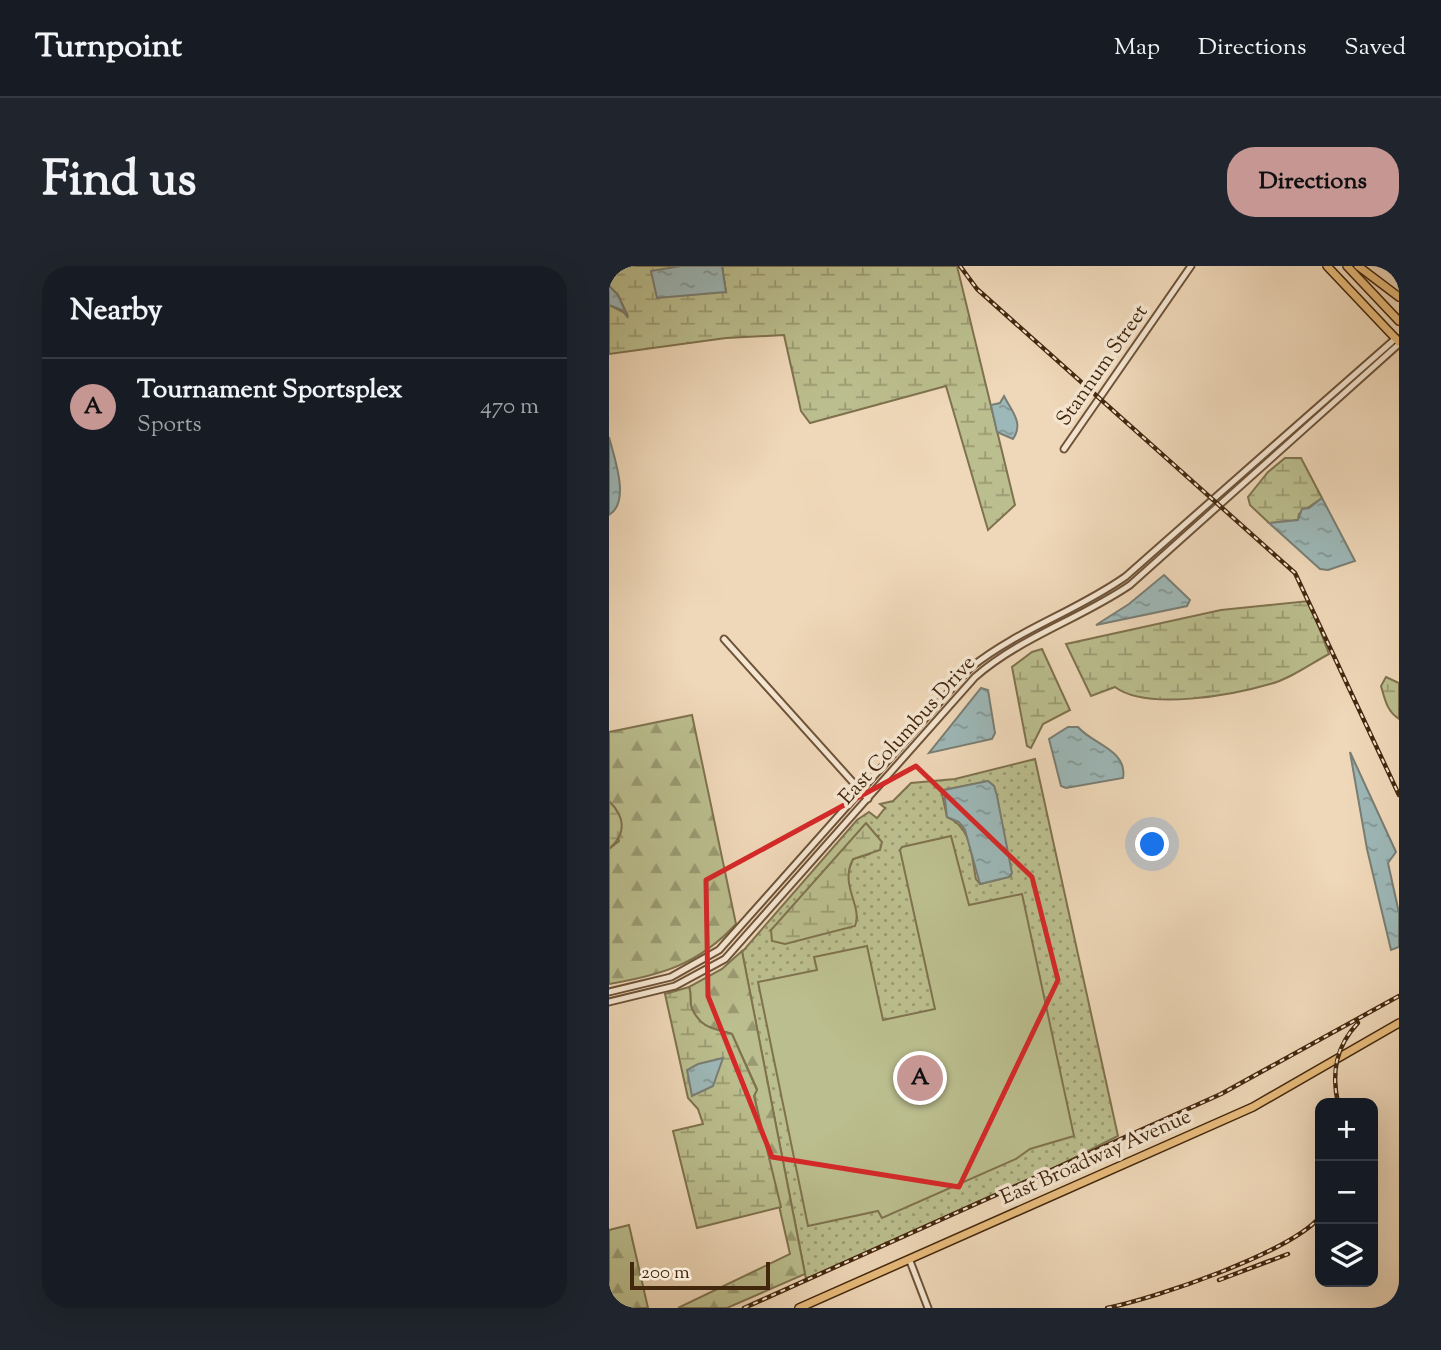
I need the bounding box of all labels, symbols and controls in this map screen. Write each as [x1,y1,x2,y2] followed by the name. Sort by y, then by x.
[35,24,182,72] text: Turnpoint
[1114,31,1160,65] text: Map
[1198,31,1306,65] text: Directions
[1344,31,1406,65] text: Saved
[42,147,196,217] text: Find us
[1227,147,1399,217] button: Directions
[70,290,162,333] text: Nearby
[1050,299,1156,433] street label: Stannum Street
[137,372,403,409] text: Tournament Sportsplex
[84,391,102,424] text: A
[480,391,539,424] text: 470 m
[137,409,202,442] text: Sports
[833,650,983,812] street label: East Columbus Drive
[1135,827,1169,861] your location
[897,1052,943,1104] pin: A
[1315,1098,1378,1287] map controls
[1315,1098,1378,1161] button: +
[996,1102,1196,1214] street label: East Broadway Avenue
[1315,1161,1378,1224] button: −
[1315,1224,1378,1287] button: layers
[630,1259,770,1291] scale bar
[641,1260,690,1287] text: 200 m

